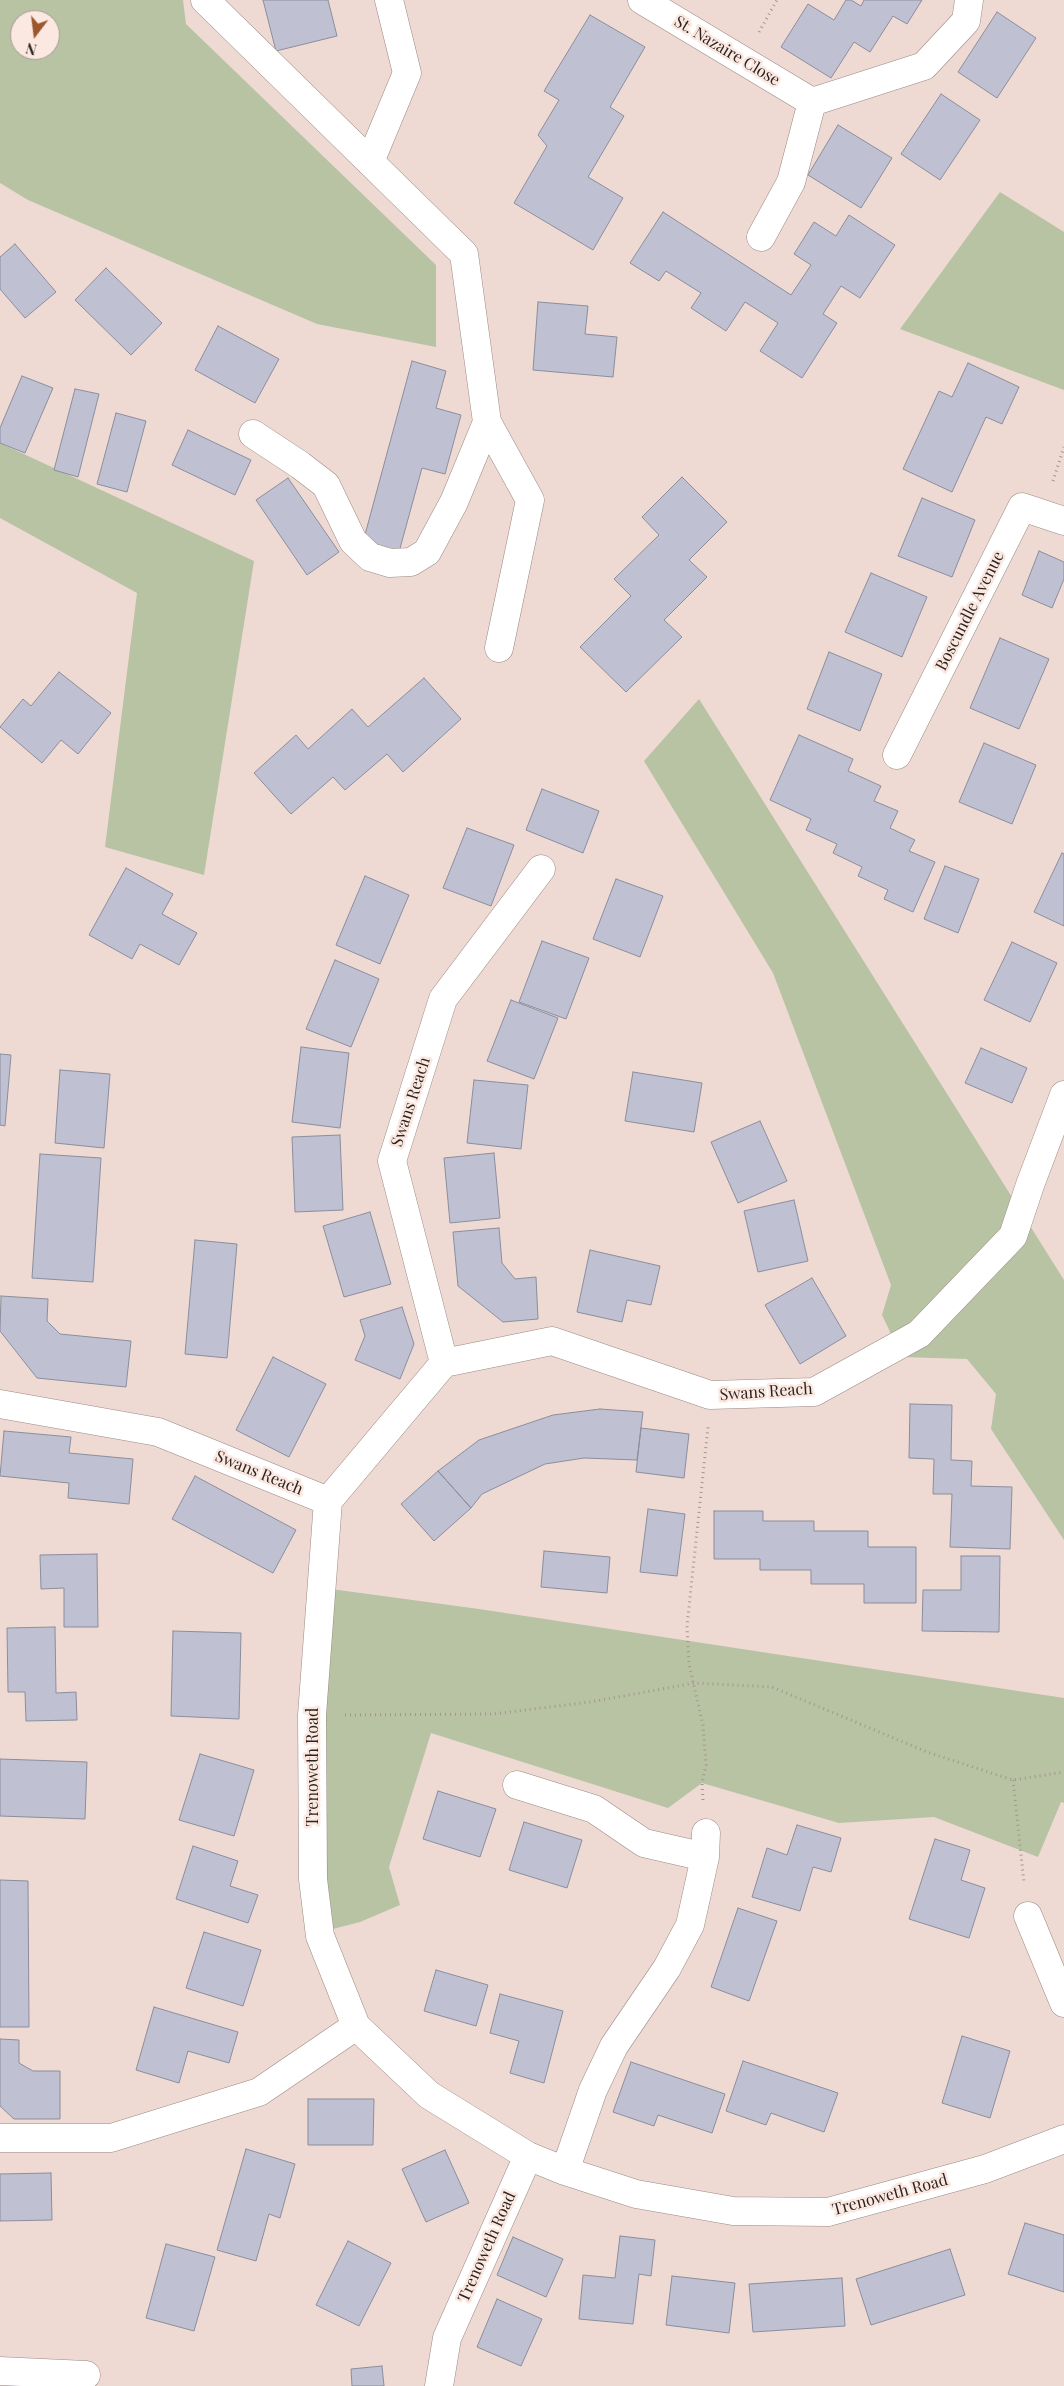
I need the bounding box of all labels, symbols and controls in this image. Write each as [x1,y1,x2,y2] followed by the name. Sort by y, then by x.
[10,10,60,60] north arrow
[671,12,783,90] street label: St. Nazaire Close
[24,39,39,59] text: N
[932,548,1008,674] street label: Boscundle Avenue
[387,1055,435,1149] street label: Swans Reach
[719,1379,813,1405] street label: Swans Reach
[212,1447,306,1499] street label: Swans Reach
[303,1708,323,1826] street label: Trenoweth Road
[830,2170,950,2220] street label: Trenoweth Road
[454,2189,520,2305] street label: Trenoweth Road

